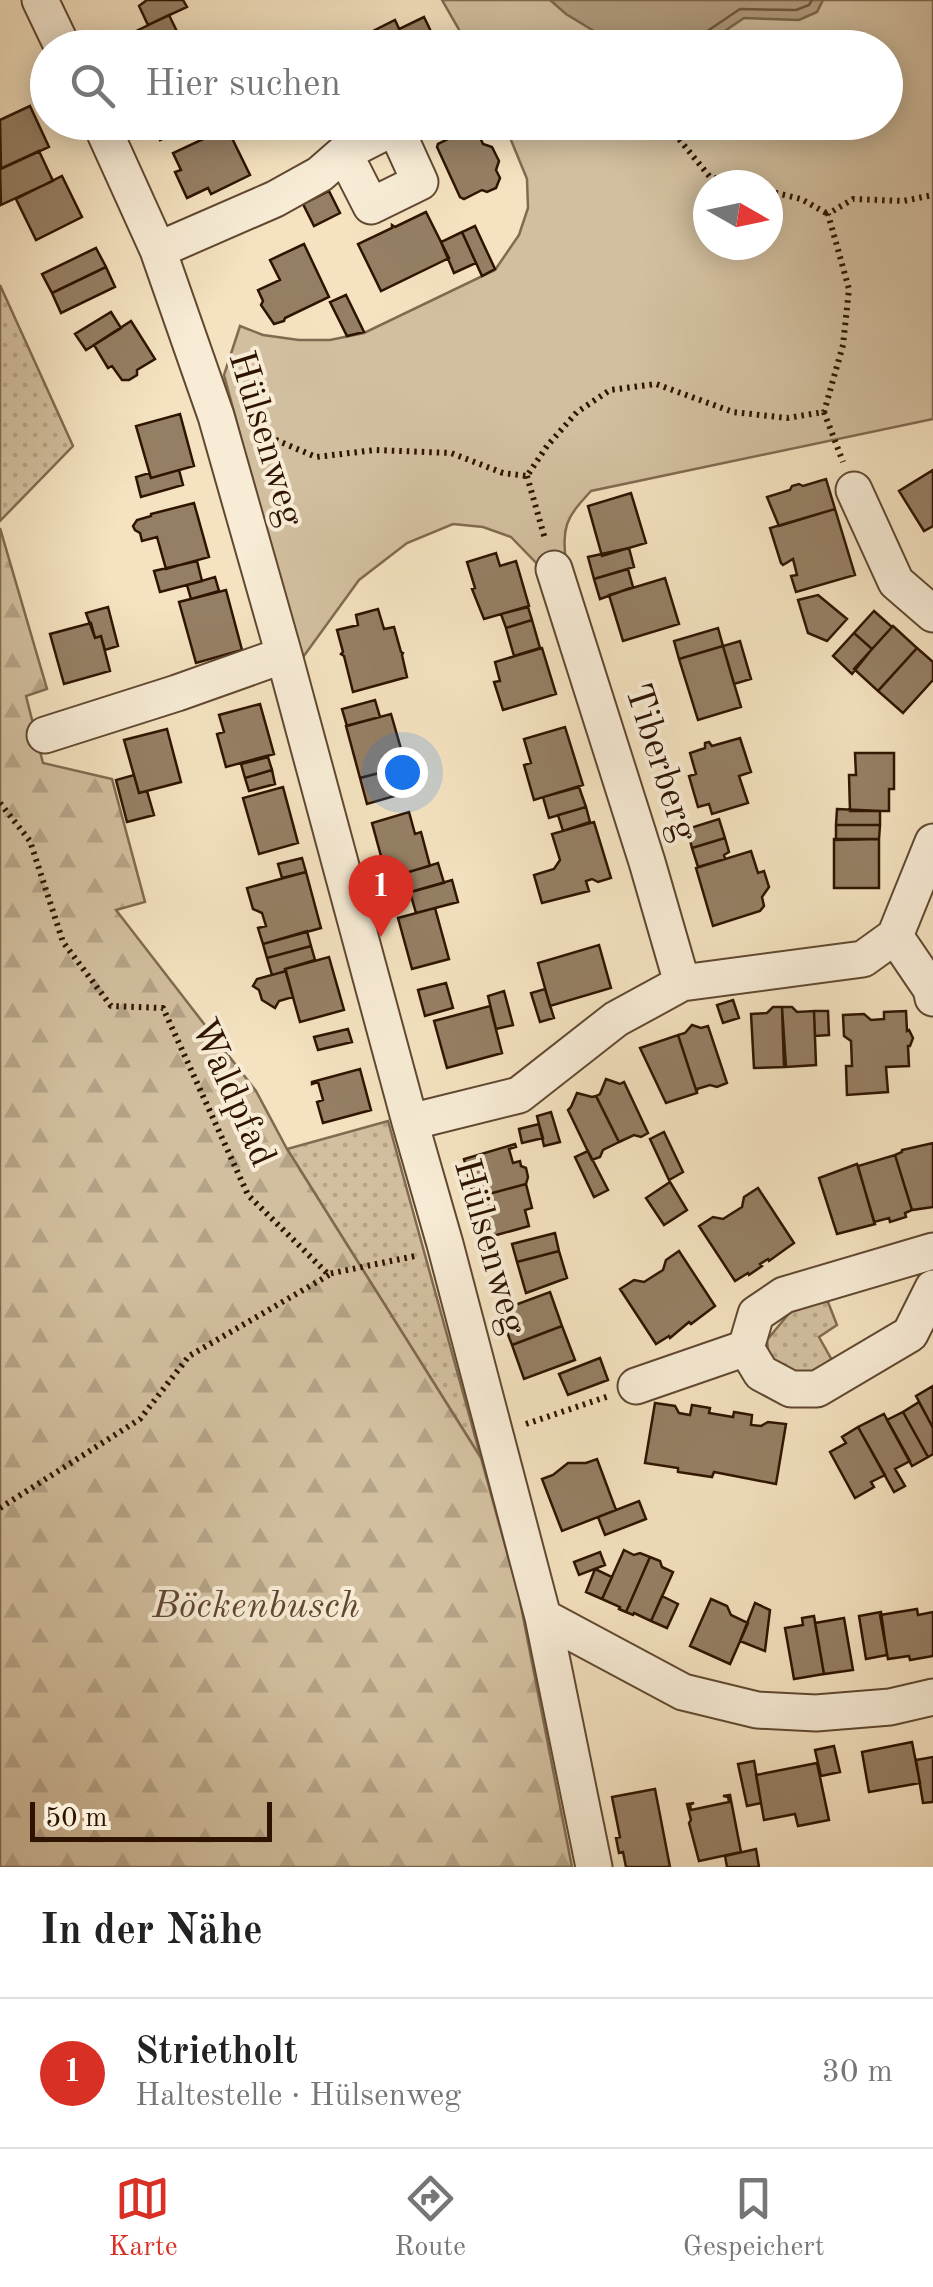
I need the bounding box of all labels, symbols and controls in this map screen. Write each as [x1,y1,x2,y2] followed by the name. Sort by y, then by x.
[30,30,903,140] search box
[65,58,120,113] icon: search
[145,66,341,104] text: Hier suchen
[693,170,783,260] north arrow
[220,347,310,531] street label: Hülsenweg
[617,680,703,847] street label: Tiberberg
[377,747,428,798] your location
[348,854,414,937] pin: 1
[183,1013,281,1173] street label: Waldpfad
[446,1155,532,1340] street label: Hülsenweg
[151,1588,360,1626] park label: Böckenbusch
[30,1797,272,1842] scale bar
[45,1805,108,1833] text: 50 m
[40,1911,263,1953] text: In der Nähe
[135,2034,298,2072] text: Strietholt
[63,2057,82,2089] text: 1
[822,2057,893,2089] text: 30 m
[135,2081,461,2113] text: Haltestelle · Hülsenweg
[108,2171,178,2266] tab: Karte
[394,2171,466,2266] tab: Route
[683,2171,825,2266] tab: Gespeichert

